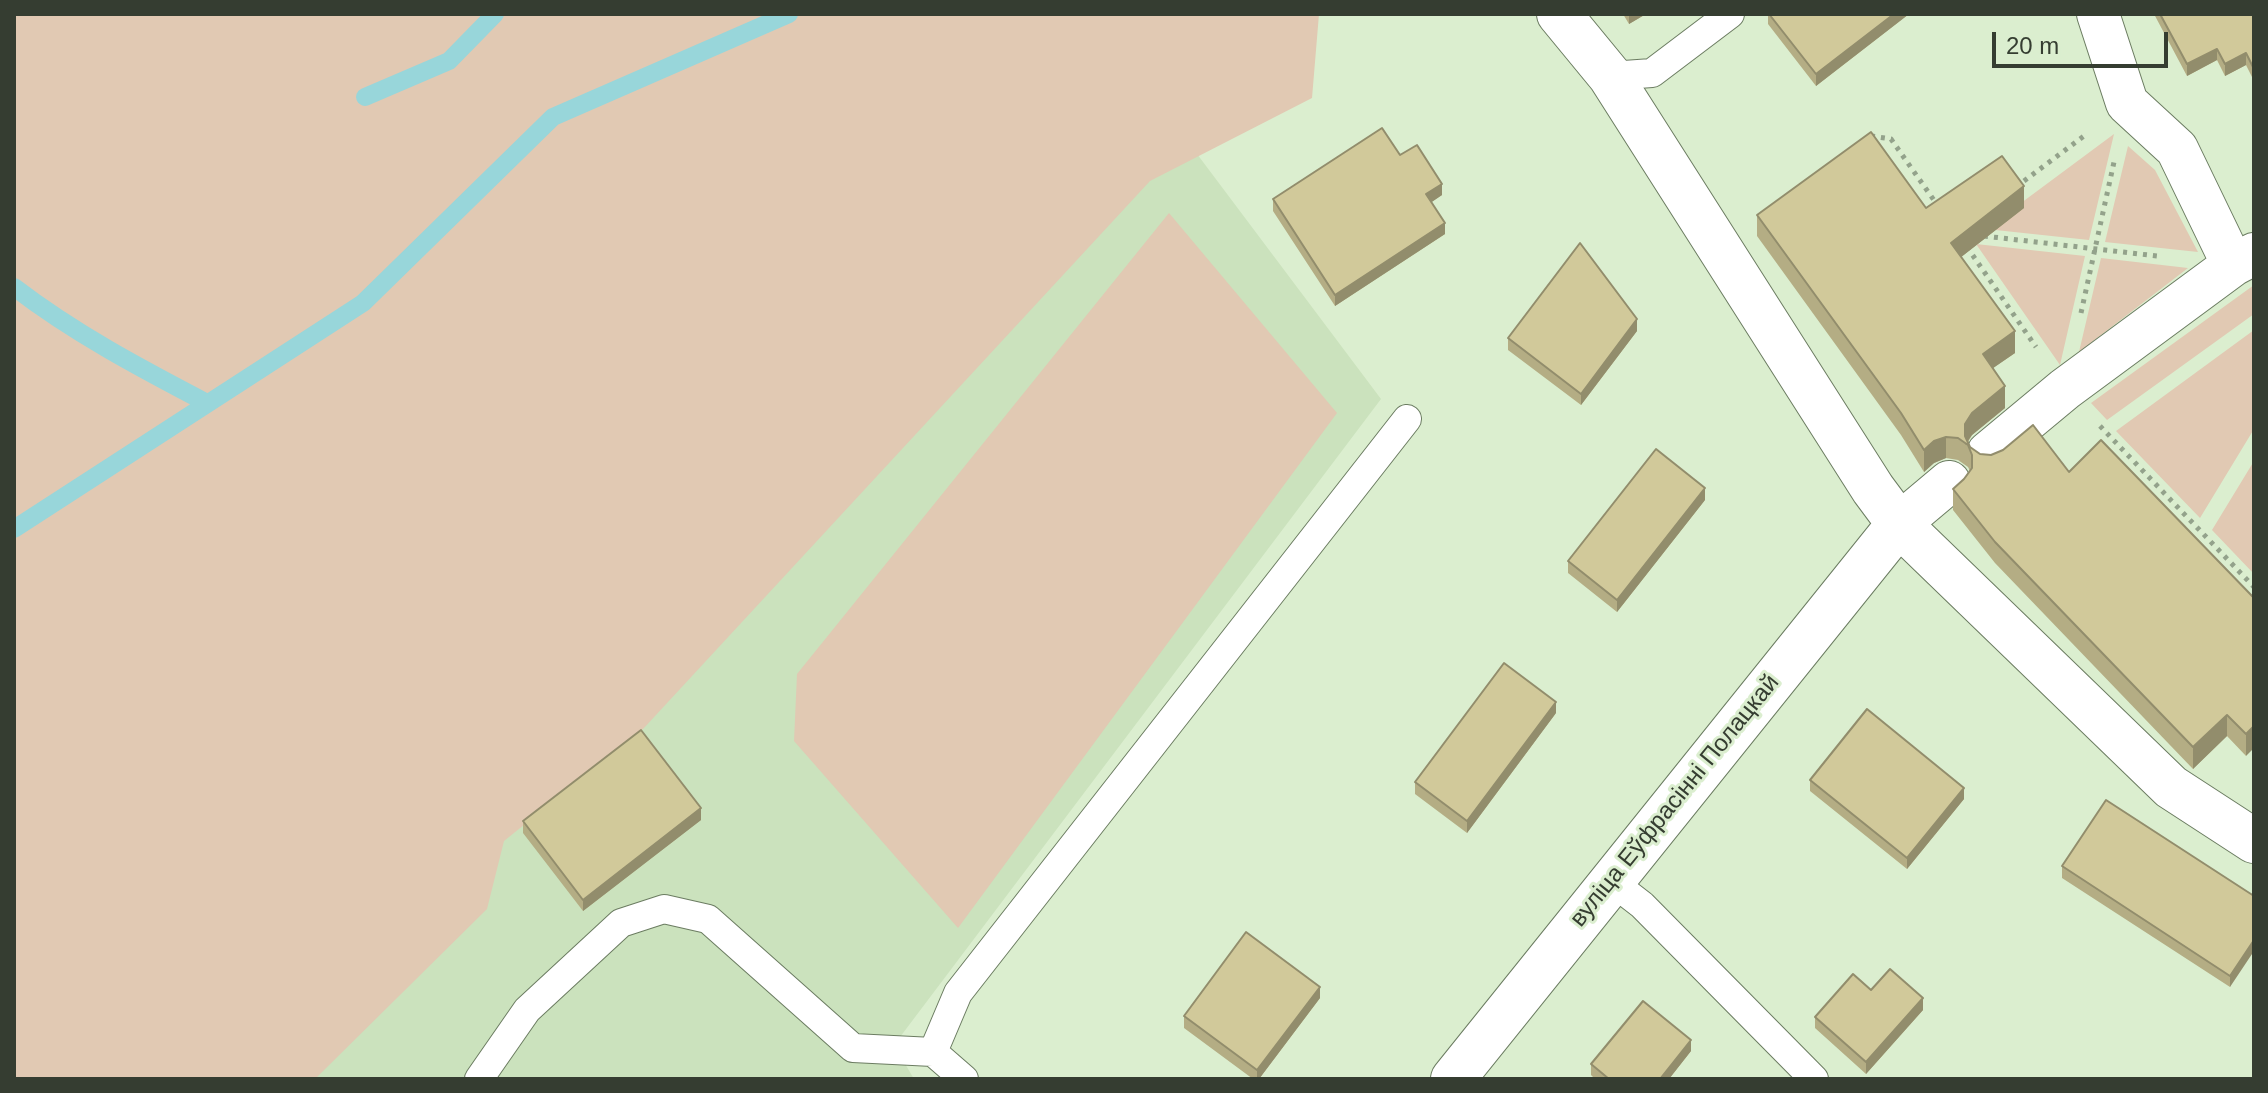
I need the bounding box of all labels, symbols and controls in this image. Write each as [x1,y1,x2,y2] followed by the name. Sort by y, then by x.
[1996,16,2172,66] scale bar
[2006,32,2059,59] text: 20 m
[1564,669,1786,933] street label: вуліца Еўфрасінні Полацкай

